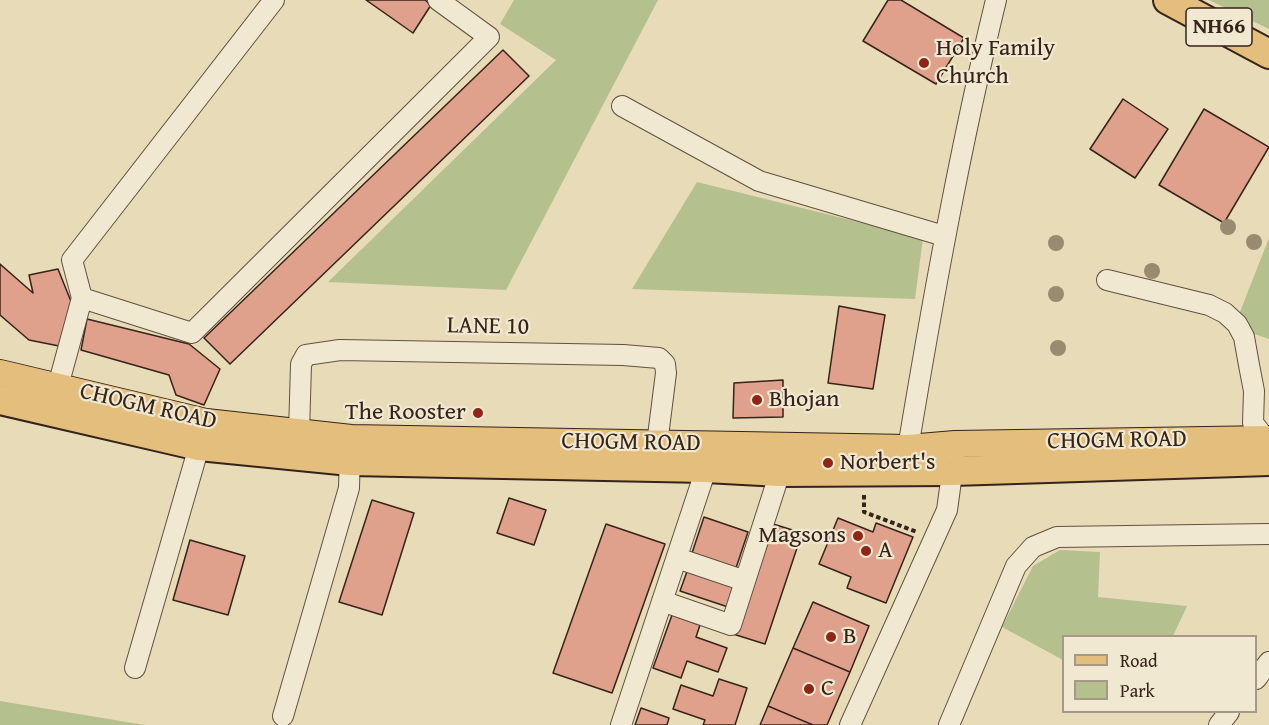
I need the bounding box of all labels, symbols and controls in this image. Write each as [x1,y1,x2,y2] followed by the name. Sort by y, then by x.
[1186,8,1252,46] road number: NH66
[936,35,1055,91] place label: Holy Family Church
[917,56,931,70] marker: Holy Family Church
[447,312,529,342] street label: LANE 10
[77,377,219,437] street label: CHOGM ROAD
[769,386,840,414] place label: Bhojan
[750,393,764,407] marker: Bhojan
[345,399,466,427] place label: The Rooster
[471,406,485,420] marker: The Rooster
[1047,425,1187,457] street label: CHOGM ROAD
[561,427,701,459] street label: CHOGM ROAD
[840,449,936,477] place label: Norbert's
[821,456,835,470] marker: Norbert's
[758,522,846,550] place label: Magsons
[851,529,865,543] marker: Magsons
[878,537,893,565] place label: A
[859,544,873,558] marker: A
[843,623,857,651] place label: B
[824,630,838,644] marker: B
[1062,635,1257,713] legend
[1120,647,1158,674] text: Road
[821,675,834,703] place label: C
[1120,677,1155,704] text: Park
[802,682,816,696] marker: C

